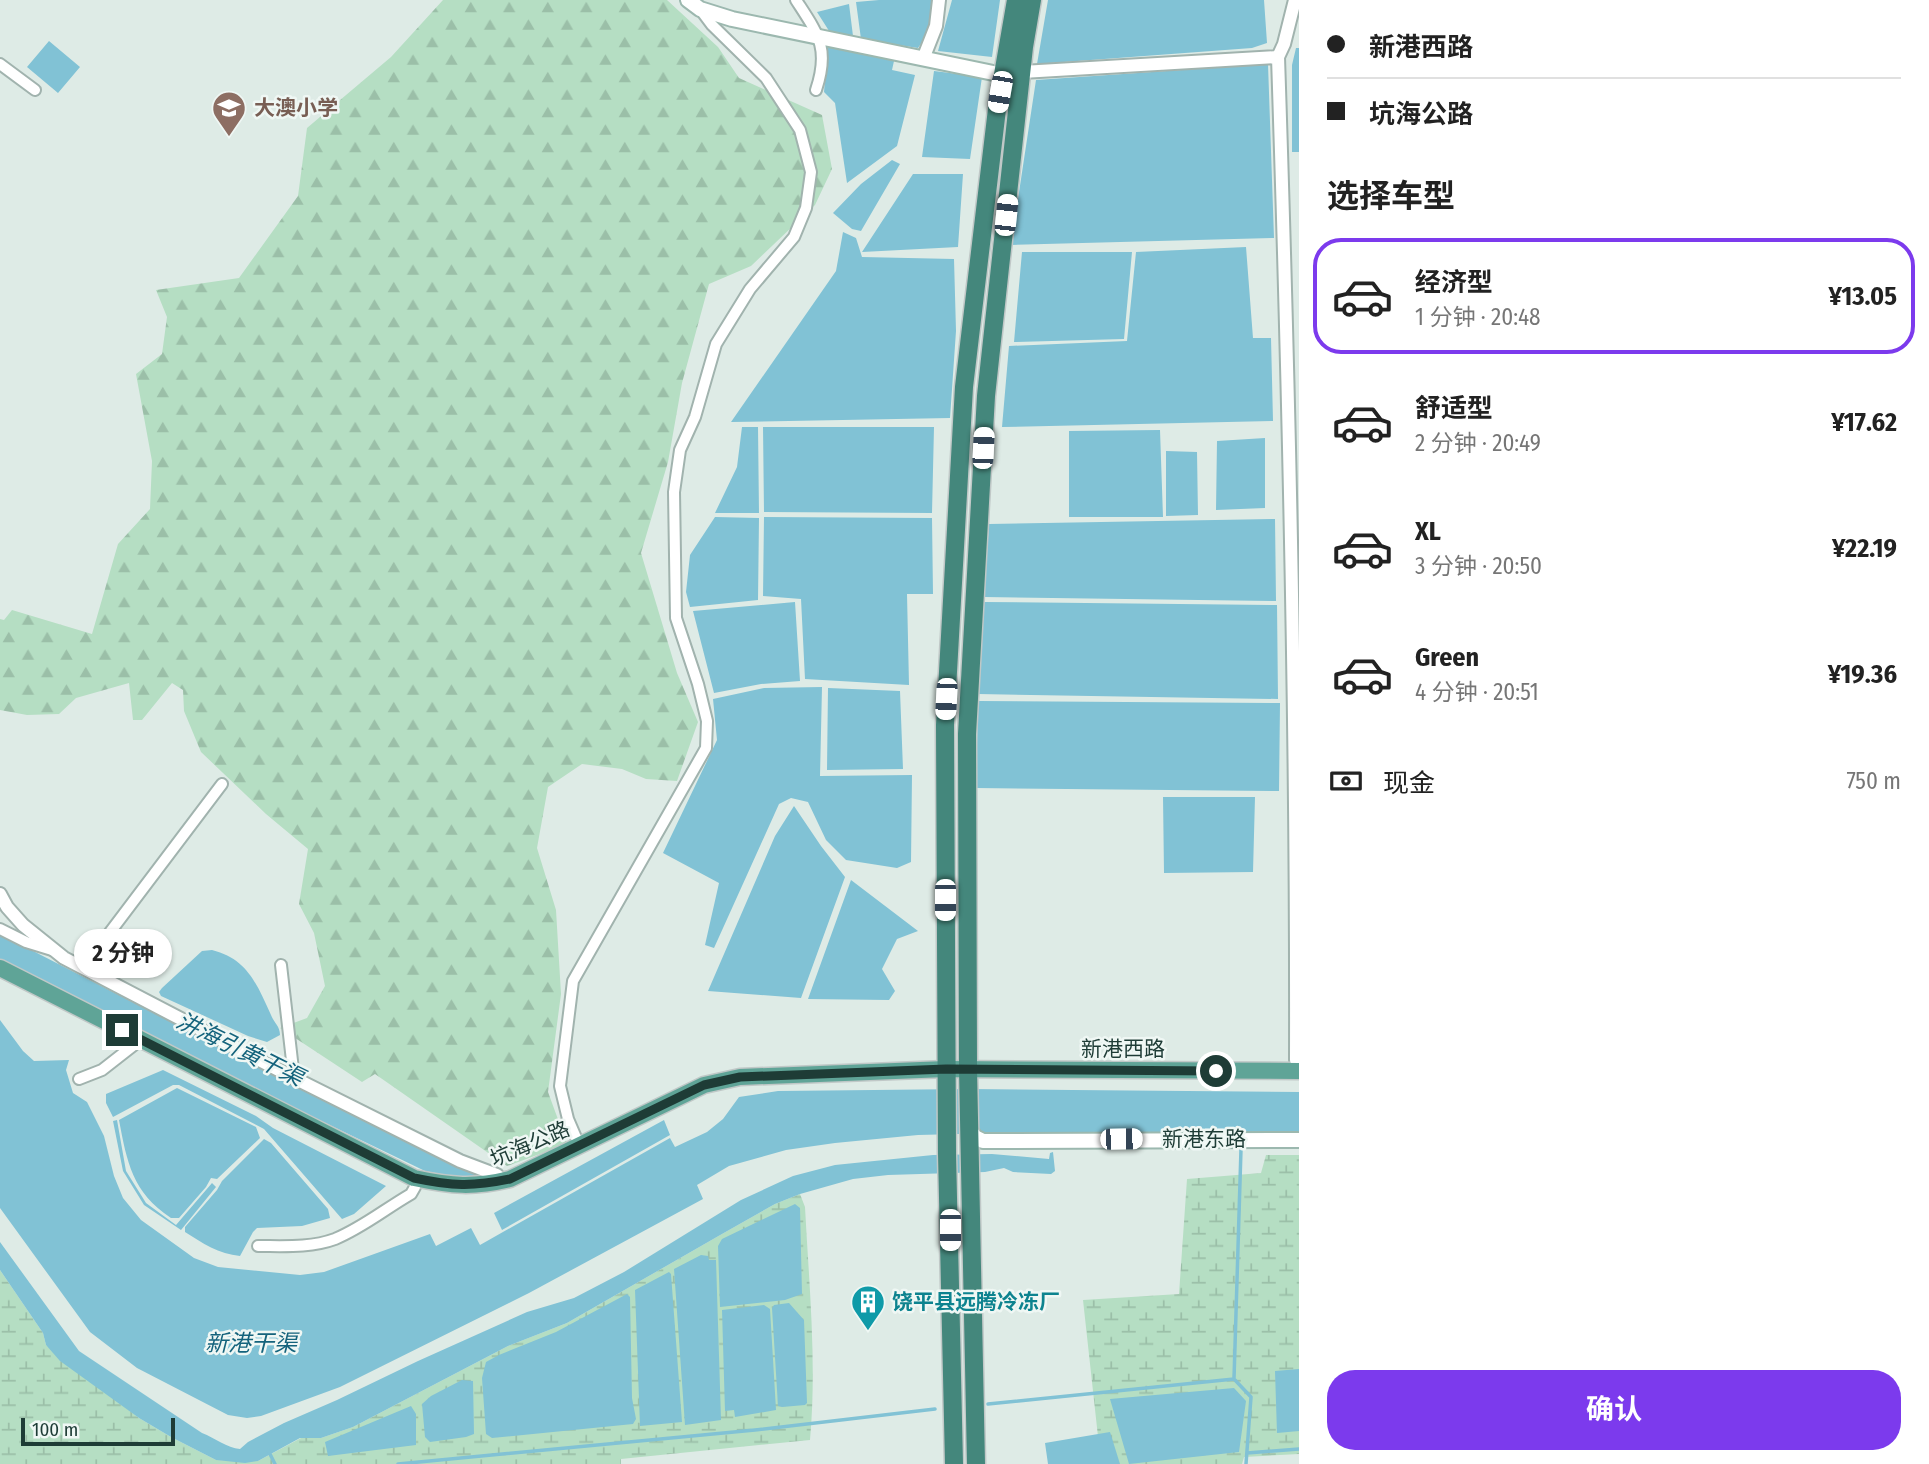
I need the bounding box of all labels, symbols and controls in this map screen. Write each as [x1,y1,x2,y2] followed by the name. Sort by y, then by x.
[1369,32,1473,63] text: 新港西路
[987,69,1014,115] car
[210,89,248,138] school or university icon: 大澳小学
[254,95,338,121] place label: 大澳小学
[1369,99,1473,130] text: 坑海公路
[1327,177,1455,215] text: 选择车型
[994,193,1019,237] car
[1331,265,1394,328] icon: car
[1415,267,1493,298] text: 经济型
[1828,281,1897,312] text: ¥13.05
[1415,303,1541,331] text: 1 分钟 · 20:48
[1331,391,1394,454] icon: car
[1415,393,1493,424] text: 舒适型
[1831,407,1897,438] text: ¥17.62
[972,426,995,470] car
[1415,429,1541,457] text: 2 分钟 · 20:49
[1415,516,1441,547] text: XL
[1331,517,1394,580] icon: car
[1832,533,1897,564] text: ¥22.19
[1415,552,1542,580] text: 3 分钟 · 20:50
[1415,642,1479,673] text: Green
[1331,643,1394,706] icon: car
[1828,659,1897,690] text: ¥19.36
[935,677,958,721] car
[1415,678,1539,706] text: 4 分钟 · 20:51
[1327,762,1365,800] icon: cash
[1846,767,1901,795] text: 750 m
[1383,768,1435,799] text: 现金
[935,879,956,921] car
[73,928,171,978] callout: 2 分钟
[92,939,154,967] text: 2 分钟
[172,1006,311,1093] water label: 汫海引黄干渠
[106,1014,138,1046] route end
[1081,1036,1165,1062] street label: 新港西路
[1200,1055,1232,1087] route start
[486,1116,574,1172] street label: 坑海公路
[1162,1126,1246,1152] street label: 新港东路
[1100,1128,1143,1150] car
[940,1209,961,1251] car
[849,1283,887,1332] building icon: 饶平县远腾冷冻厂
[892,1289,1060,1315] place label: 饶平县远腾冷冻厂
[205,1329,300,1357] water label: 新港干渠
[1327,1370,1901,1450] button: 确认
[21,1415,175,1447] scale bar
[32,1418,78,1441] text: 100 m

